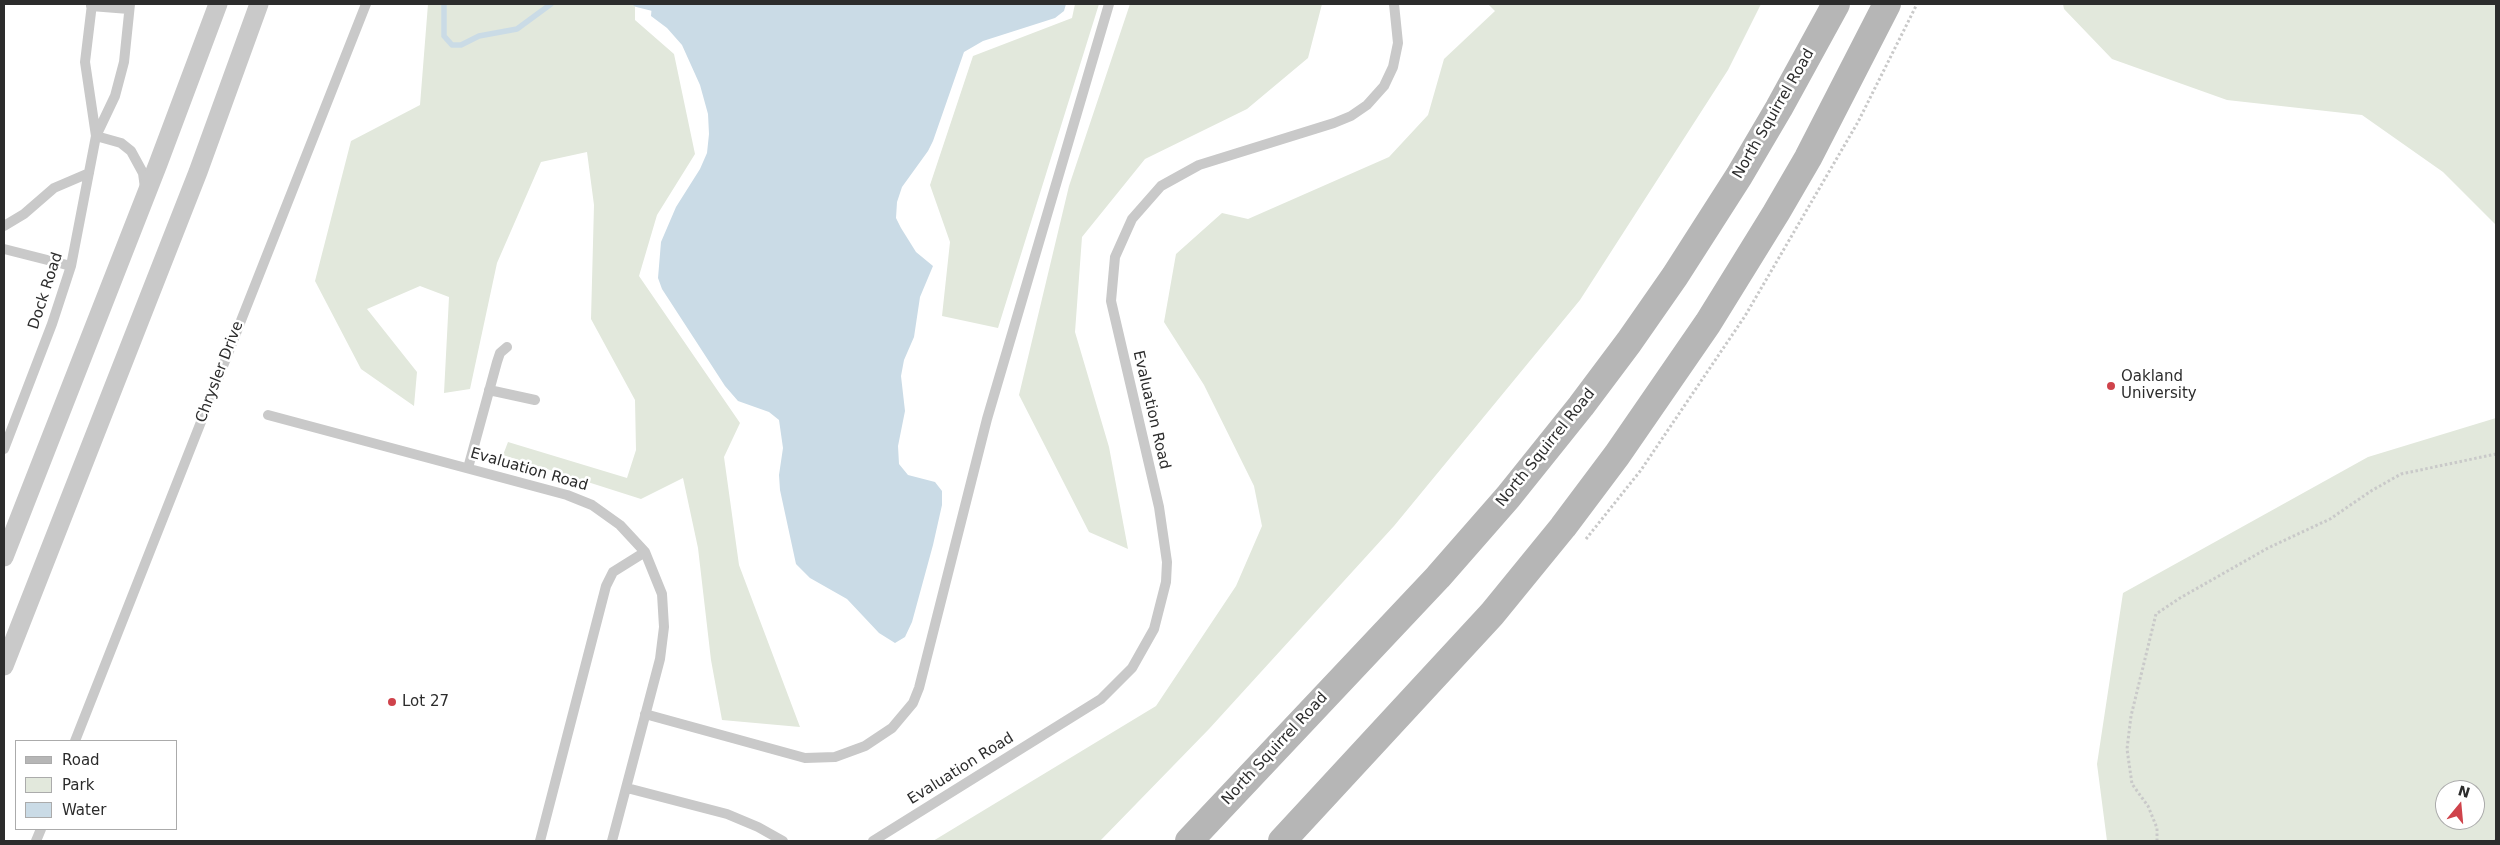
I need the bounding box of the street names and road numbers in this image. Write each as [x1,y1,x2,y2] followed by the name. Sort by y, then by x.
[1729,46,1819,182] street label: North Squirrel Road
[25,250,67,332] street label: Dock Road
[192,319,248,425] street label: Chrysler Drive
[1129,349,1173,471] street label: Evaluation Road
[1493,385,1599,511] street label: North Squirrel Road
[468,445,590,495] street label: Evaluation Road
[1218,689,1332,809] street label: North Squirrel Road
[905,729,1017,809] street label: Evaluation Road

